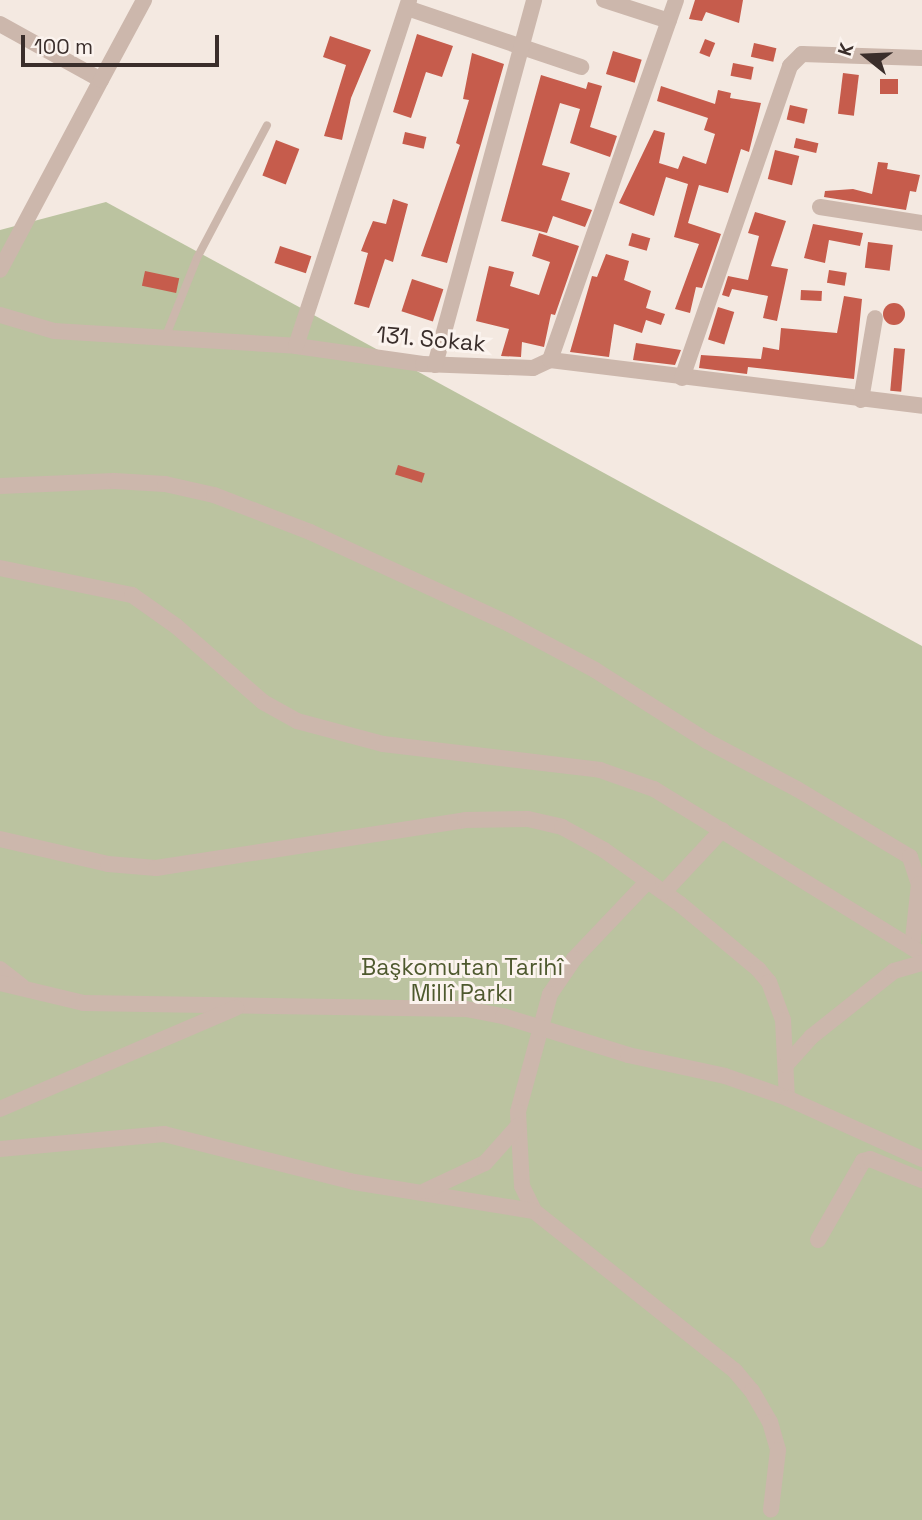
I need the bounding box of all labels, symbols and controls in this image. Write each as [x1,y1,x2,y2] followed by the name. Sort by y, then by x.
[24,21,222,65] scale bar
[831,21,901,91] north arrow
[34,33,93,60] text: 100 m
[832,40,859,59] text: K
[375,320,487,358] street label: 131. Sokak
[361,953,563,1007] park label: Başkomutan Tarihî Millî Parkı

